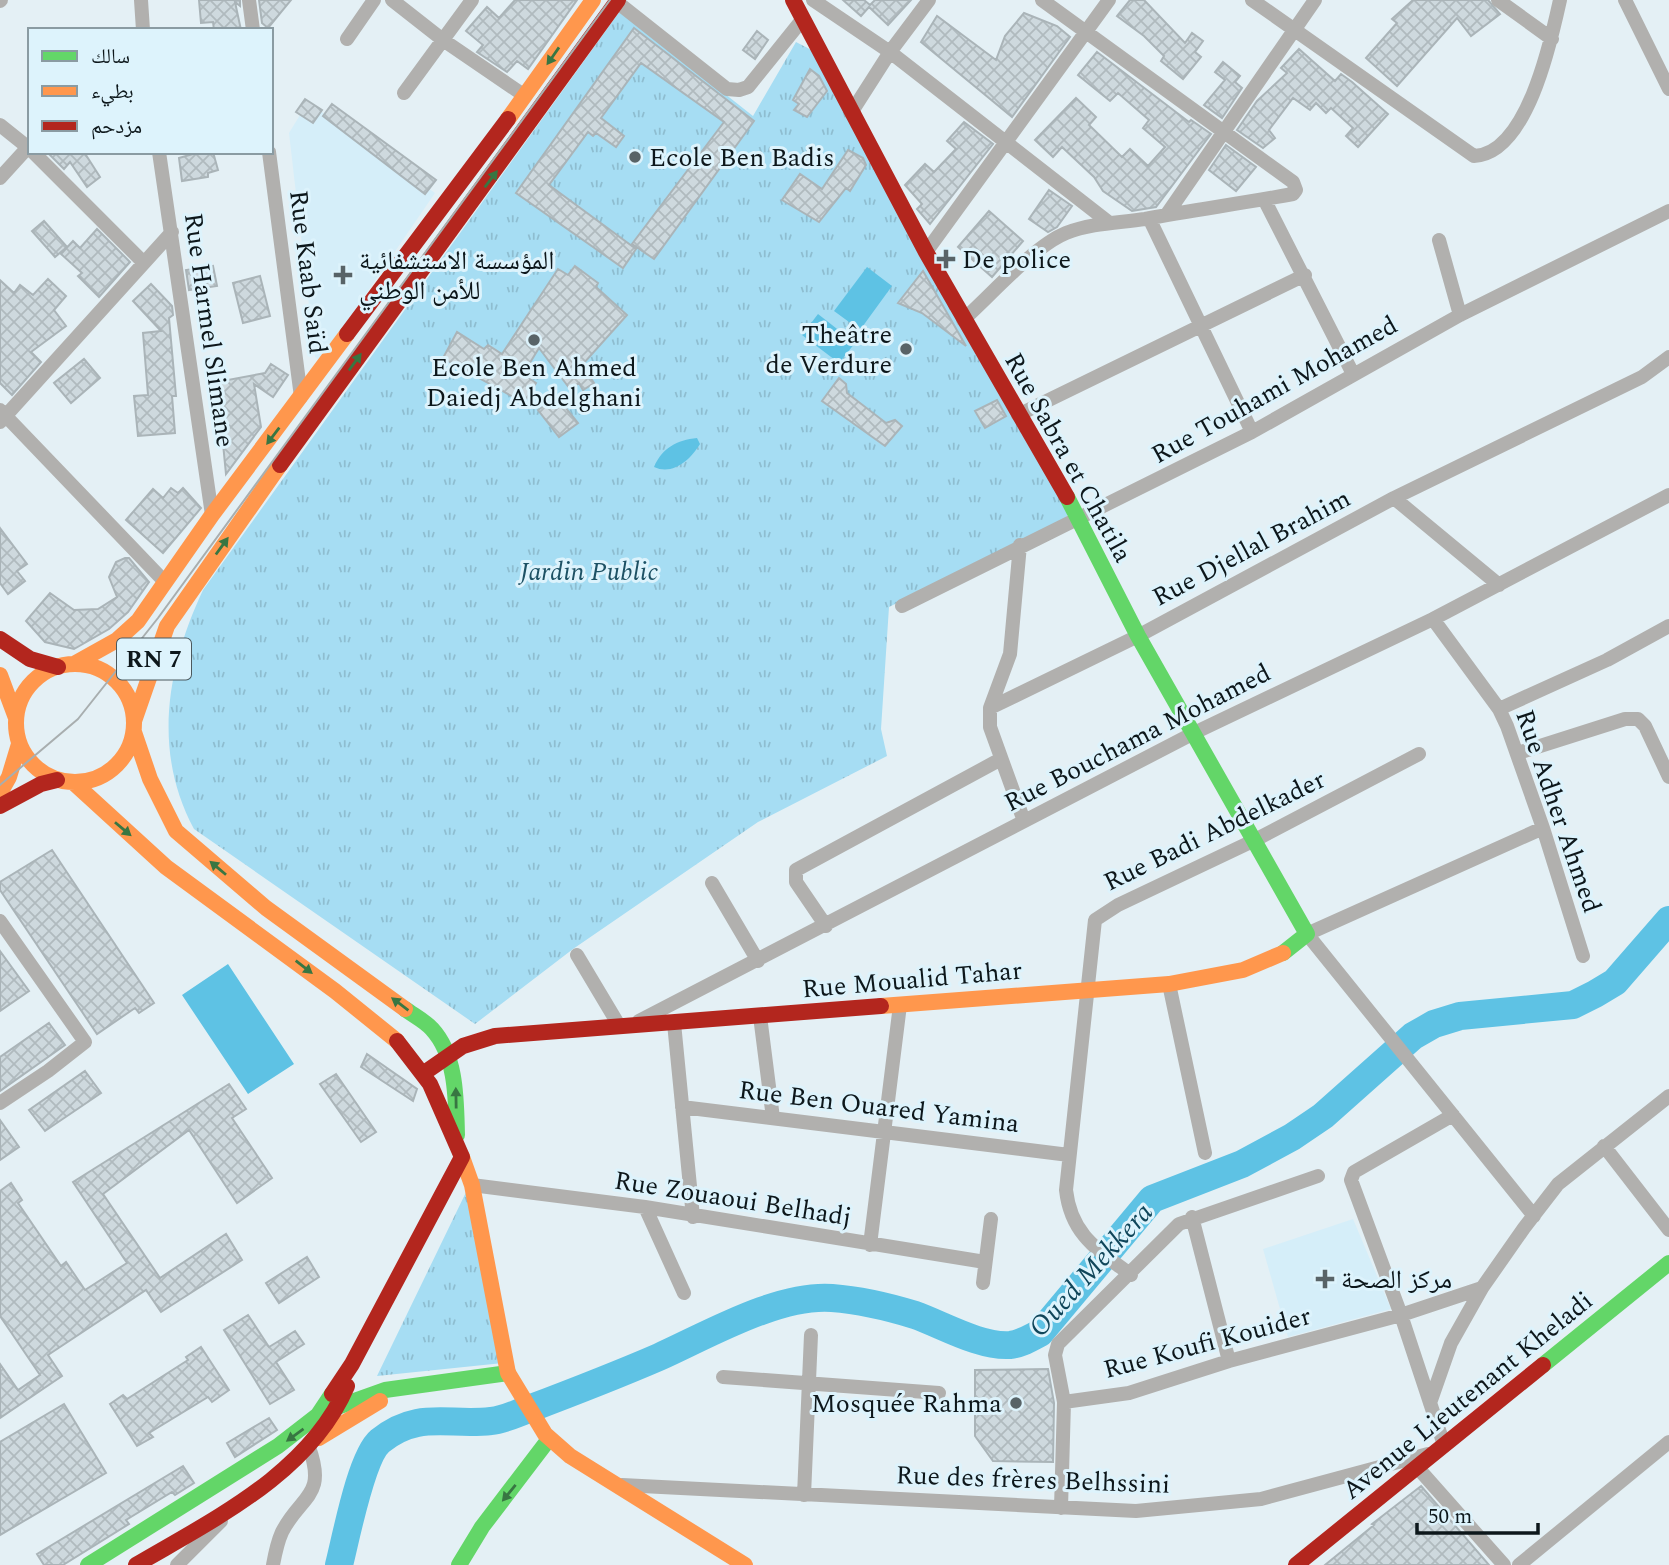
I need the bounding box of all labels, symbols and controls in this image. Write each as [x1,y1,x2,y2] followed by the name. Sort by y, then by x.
[28,28,273,154] legend
[91,41,130,73] text: سالك
[546,47,560,65] one-way arrow
[91,76,134,108] text: بطيء
[91,111,142,143] text: مزدحم
[649,138,834,178] place label: Ecole Ben Badis
[627,149,643,165] marker: Ecole Ben Badis
[483,170,497,188] one-way arrow
[278,188,338,356] street label: Rue Kaab Saïd
[173,210,245,450] street label: Rue Harmel Slimane
[962,240,1071,280] place label: De police
[359,241,554,311] place label: المؤسسة الاستشفائية للأمن الوطني
[936,249,956,269] marker: De police
[333,265,353,285] marker: المؤسسة الاستشفائية للأمن الوطني
[1144,305,1405,474] street label: Rue Touhami Mohamed
[766,315,892,385] place label: Theâtre de Verdure
[526,332,542,348] marker: Ecole Ben Ahmed Daiedj Abdelghani
[898,341,914,357] marker: Theâtre de Verdure
[994,345,1143,570] street label: Rue Sabra et Chatila
[426,348,642,418] place label: Ecole Ben Ahmed Daiedj Abdelghani
[348,353,362,371] one-way arrow
[266,427,280,445] one-way arrow
[1145,479,1358,617] street label: Rue Djellal Brahim
[215,537,229,555] one-way arrow
[518,552,658,592] park label: Jardin Public
[117,638,191,680] road number: RN 7
[997,653,1278,823] street label: Rue Bouchama Mohamed
[1505,704,1612,918] street label: Rue Adher Ahmed
[1097,760,1332,902] street label: Rue Badi Abdelkader
[115,821,132,836] one-way arrow
[209,860,227,876] one-way arrow
[800,950,1024,1010] street label: Rue Moualid Tahar
[295,959,313,973] one-way arrow
[391,997,409,1011] one-way arrow
[736,1070,1022,1144] street label: Rue Ben Ouared Yamina
[450,1087,462,1109] one-way arrow
[611,1160,854,1237] street label: Rue Zouaoui Belhadj
[1019,1193,1164,1347] water label: Oued Mekkera
[1341,1260,1452,1300] place label: مركز الصحة
[1315,1269,1335,1289] marker: مركز الصحة
[1333,1282,1602,1510] street label: Avenue Lieutenant Kheladi
[1099,1296,1316,1390] street label: Rue Koufi Kouider
[811,1384,1002,1424] place label: Mosquée Rahma
[1008,1395,1024,1411] marker: Mosquée Rahma
[285,1428,304,1442] one-way arrow
[895,1455,1171,1505] street label: Rue des frères Belhssini
[502,1485,517,1502] one-way arrow
[1417,1492,1538,1536] scale bar
[1428,1501,1472,1533] text: 50 m

